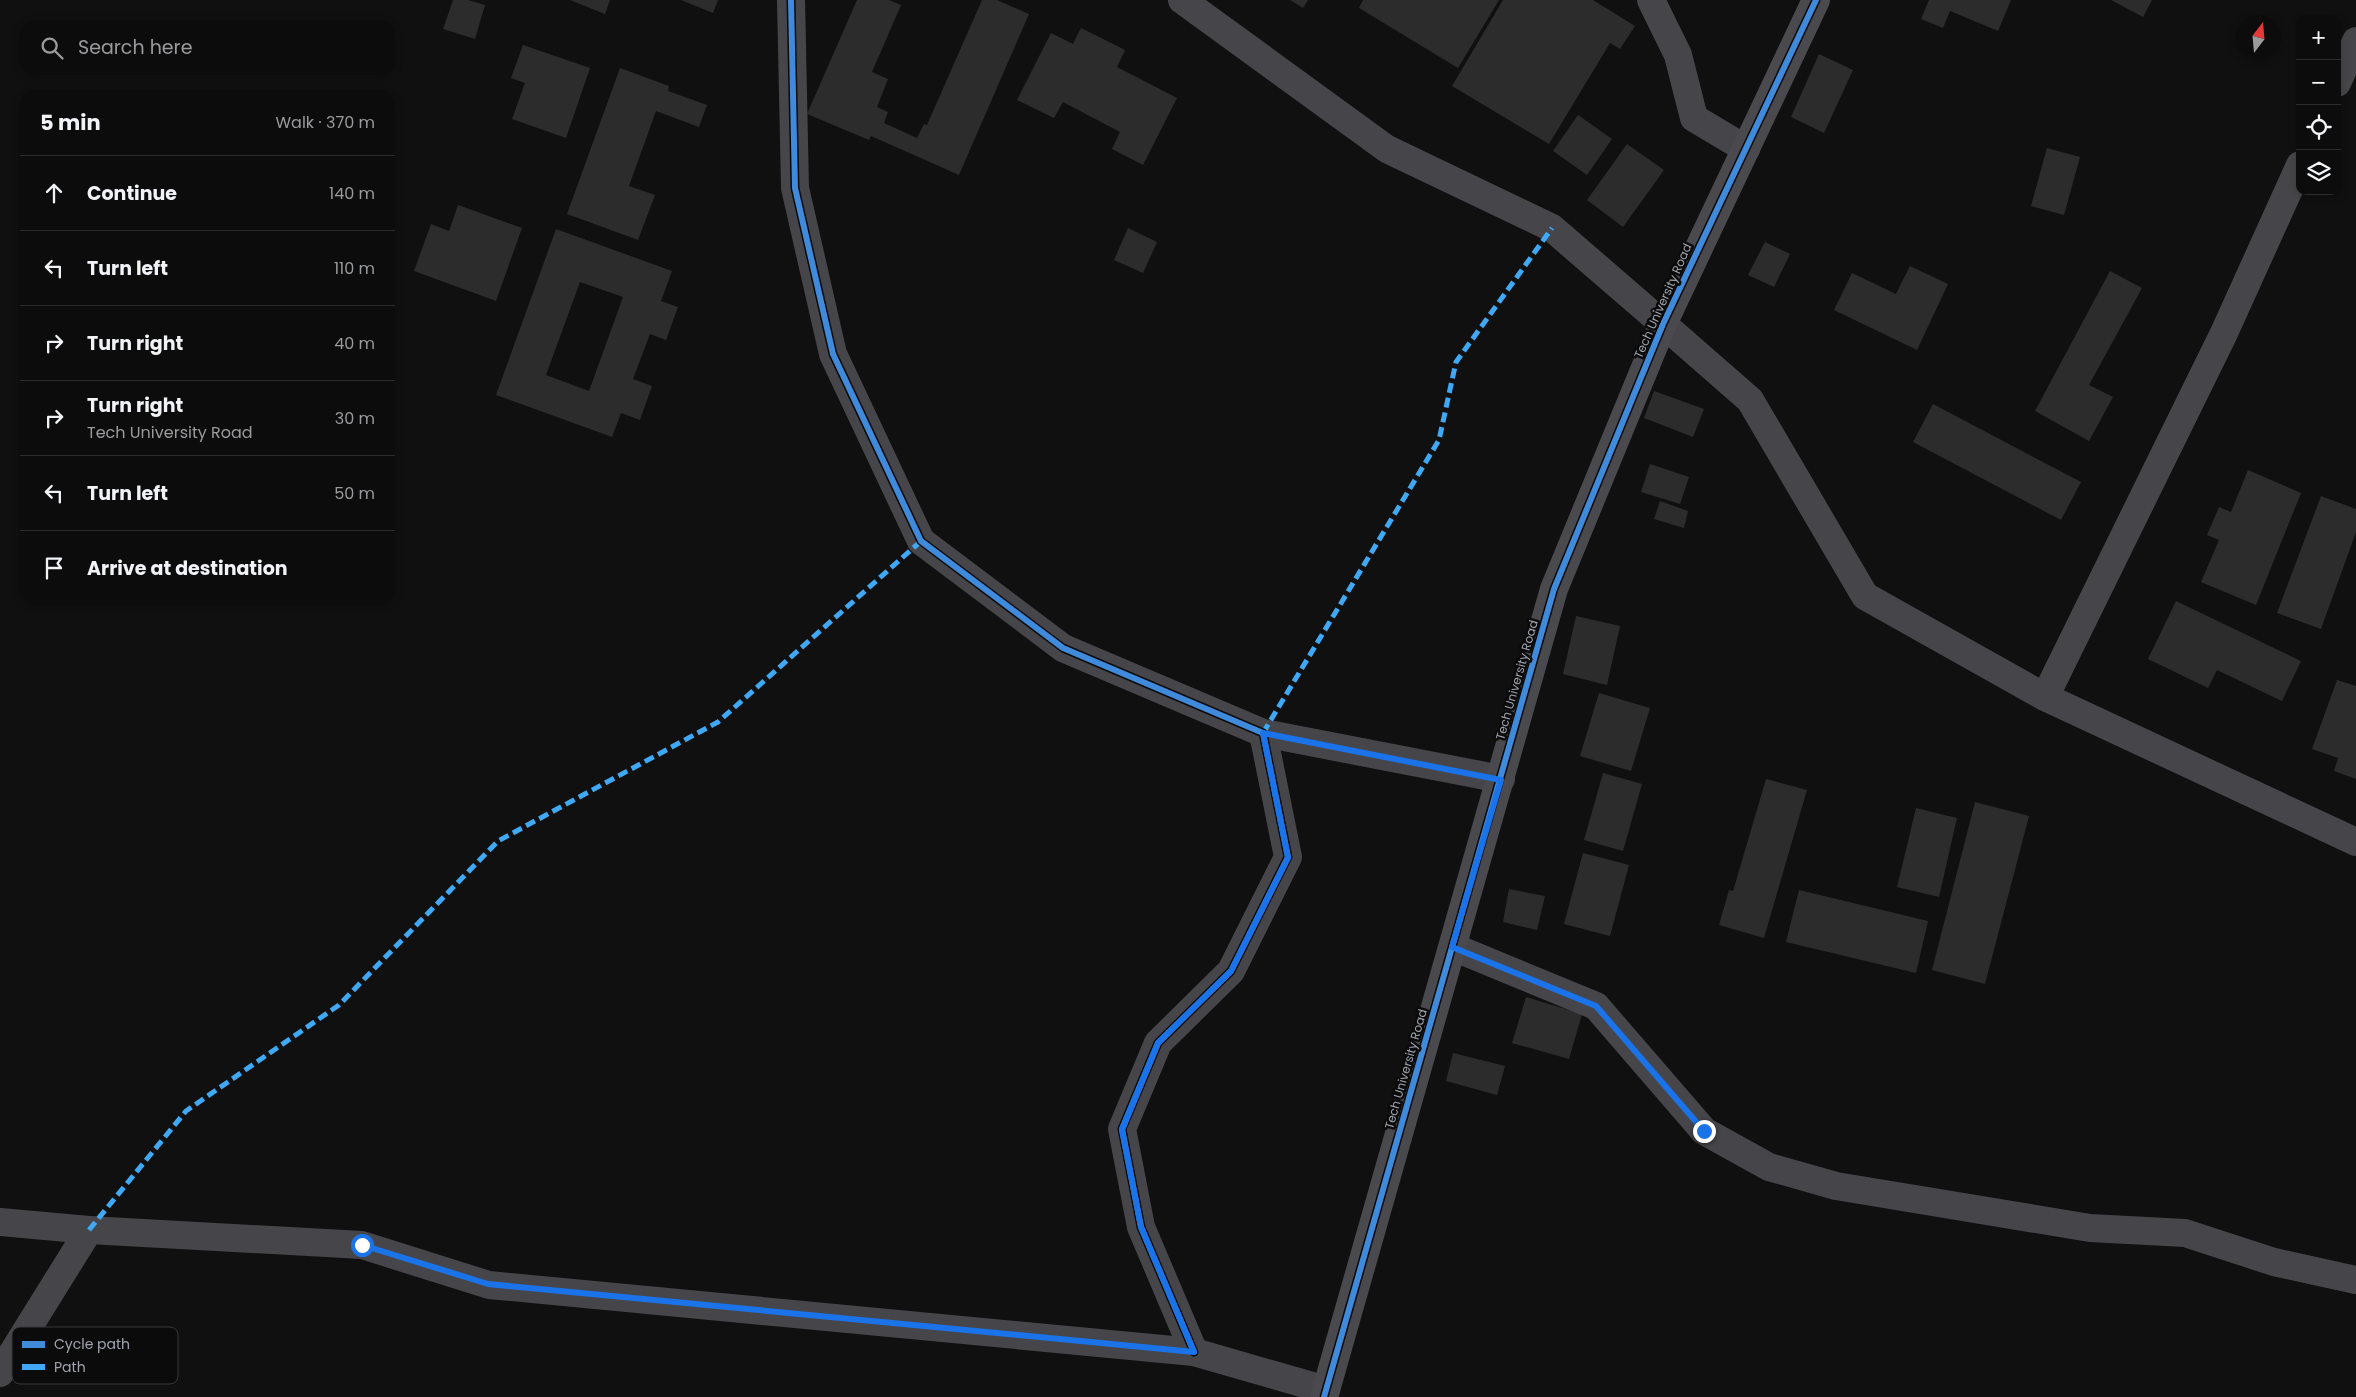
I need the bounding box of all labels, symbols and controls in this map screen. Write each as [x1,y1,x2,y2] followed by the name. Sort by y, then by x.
[2236,15,2281,60] north arrow
[2296,15,2341,195] map controls
[2296,15,2341,60] button: +
[20,20,395,75] search box
[38,34,66,62] icon: search
[78,34,192,61] text: Search here
[2296,60,2341,105] button: −
[2296,105,2341,150] button: locate
[40,108,101,137] text: 5 min
[275,111,375,134] text: Walk · 370 m
[2296,150,2341,195] button: layers
[40,179,68,207] icon: ahead
[87,180,177,207] text: Continue
[329,182,375,205] text: 140 m
[1630,241,1696,361] street label: Tech University Road
[40,254,68,282] icon: left
[87,255,168,282] text: Turn left
[334,257,375,280] text: 110 m
[40,329,68,357] icon: right
[87,330,183,357] text: Turn right
[334,332,375,355] text: 40 m
[87,392,183,419] text: Turn right
[40,404,68,432] icon: right
[335,407,375,430] text: 30 m
[87,421,253,444] text: Tech University Road
[40,479,68,507] icon: left
[87,480,168,507] text: Turn left
[334,482,375,505] text: 50 m
[40,554,68,582] icon: arrive
[87,555,288,582] text: Arrive at destination
[1491,618,1542,742] street label: Tech University Road
[1380,1007,1431,1131] street label: Tech University Road
[1693,1120,1716,1143] route end
[351,1234,374,1257] route start
[12,1327,178,1384] legend
[54,1334,130,1354] text: Cycle path
[54,1357,86,1377] text: Path

